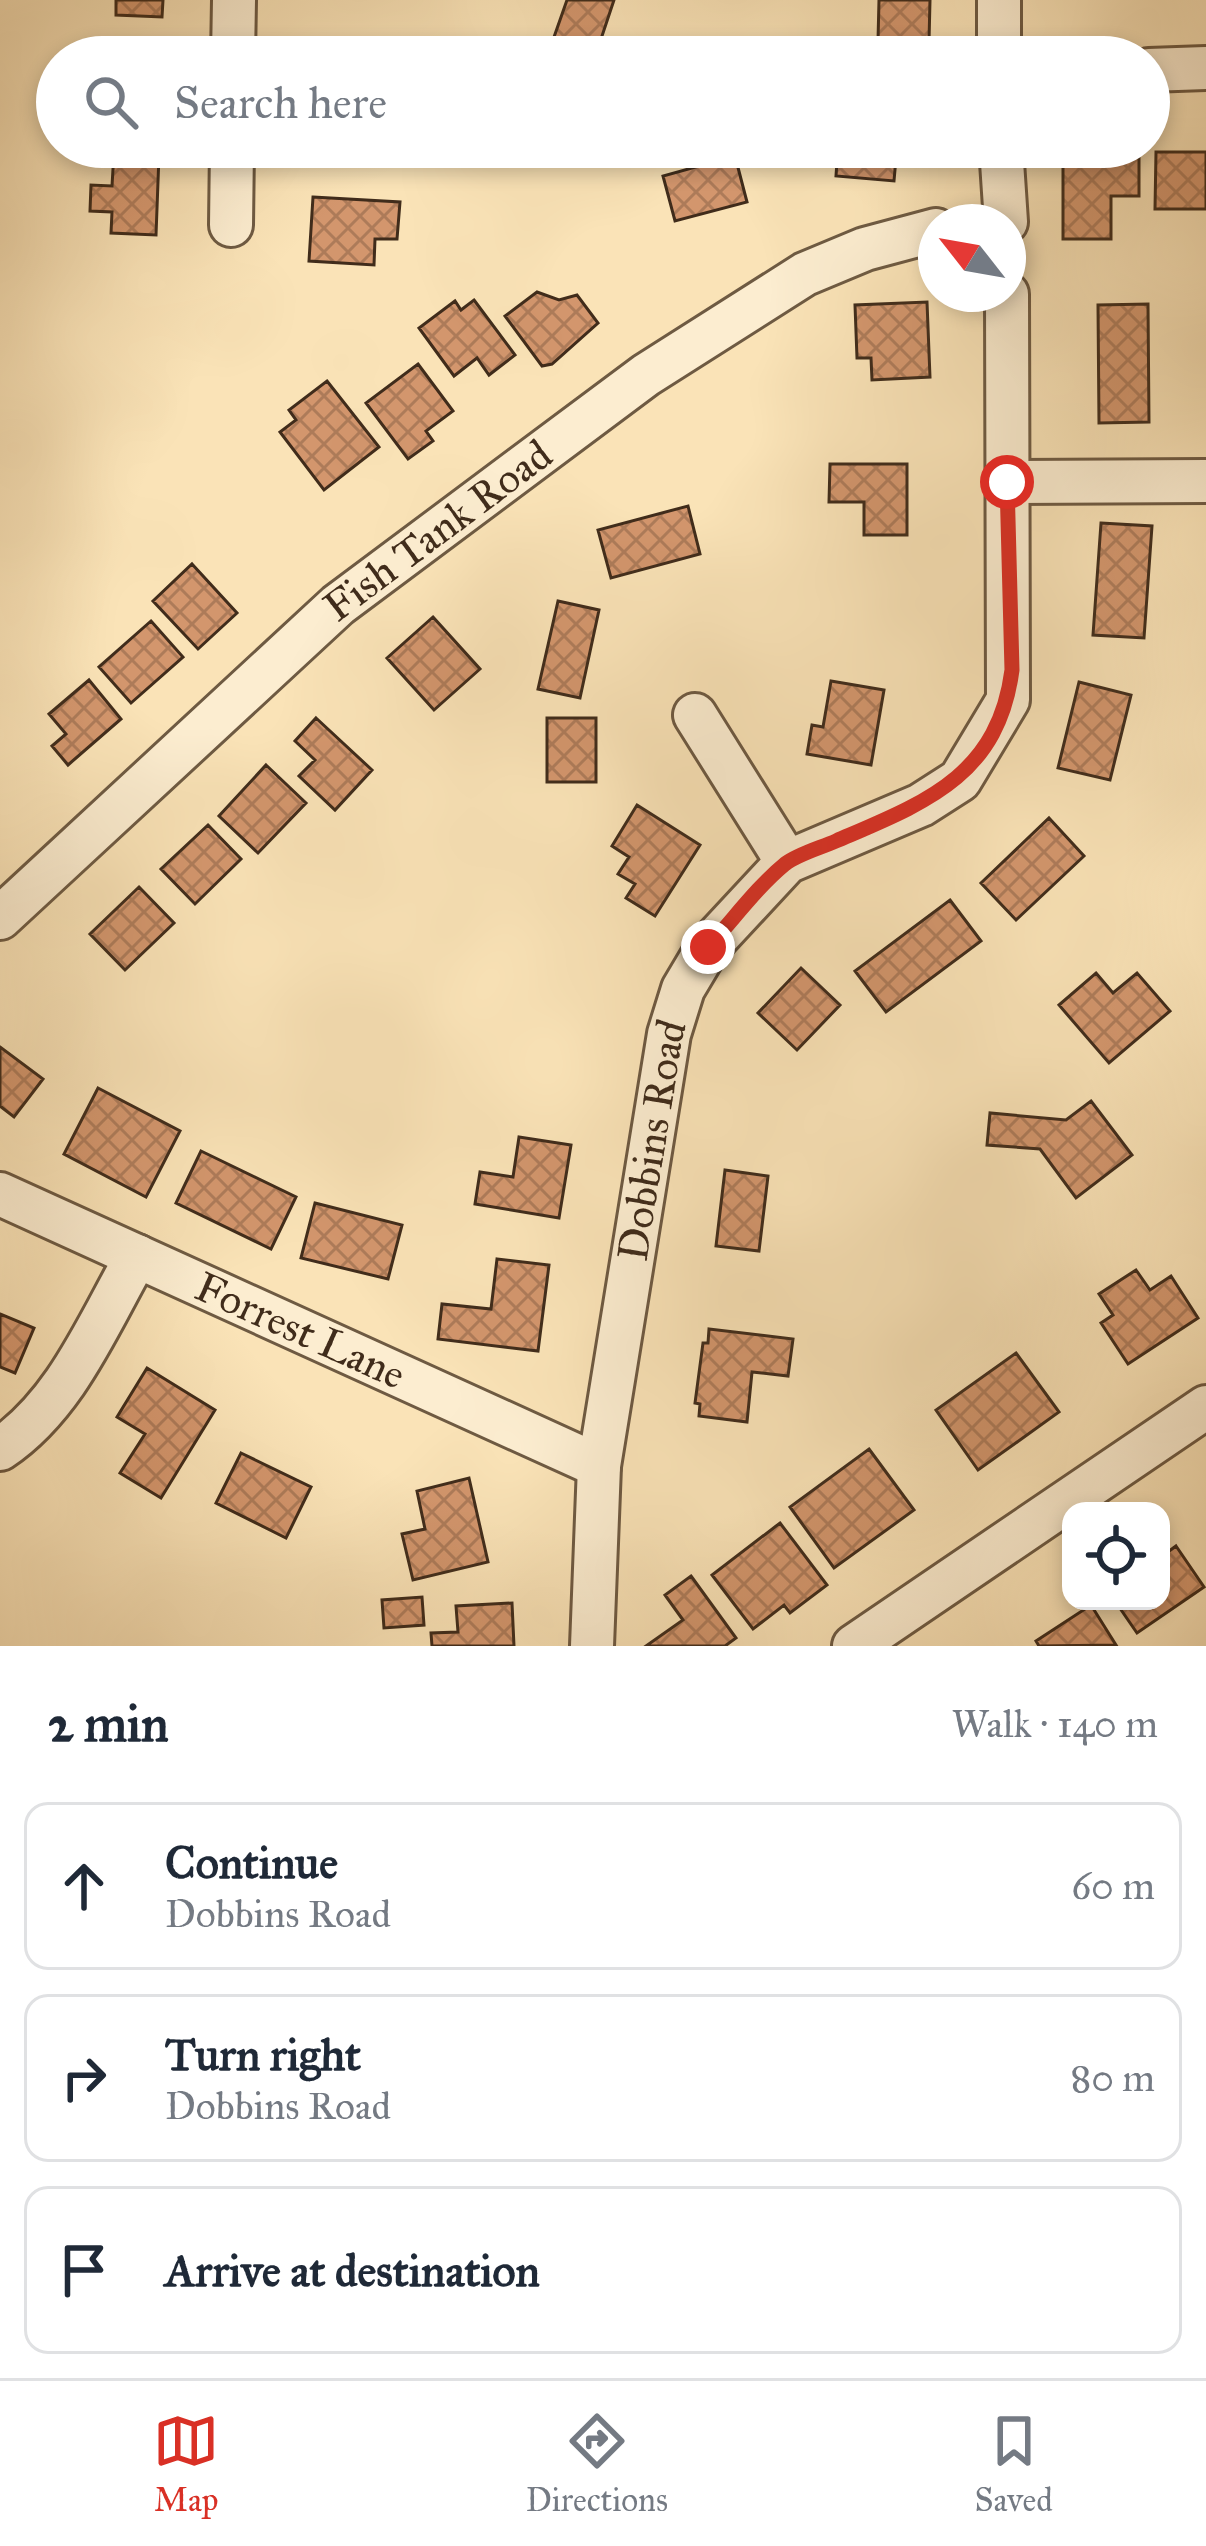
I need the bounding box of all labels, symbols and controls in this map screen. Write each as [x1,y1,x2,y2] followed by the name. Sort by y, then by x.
[36,36,1170,168] search box
[78,69,144,135] icon: search
[174,75,387,130] text: Search here
[918,204,1026,312] north arrow
[313,429,562,633] street label: Fish Tank Road
[980,455,1034,509] route start
[681,920,735,974] route end
[607,1013,698,1265] street label: Dobbins Road
[187,1260,414,1401] street label: Forrest Lane
[1062,1502,1170,1610] map controls
[1062,1502,1170,1610] button: locate
[48,1693,169,1755] text: 2 min
[951,1700,1158,1748] text: Walk · 140 m
[165,1835,338,1890] text: Continue
[51,1853,117,1919] icon: ahead
[1071,1862,1155,1910] text: 60 m
[165,1890,391,1938] text: Dobbins Road
[165,2027,361,2082] text: Turn right
[51,2045,117,2111] icon: right
[1070,2054,1155,2102] text: 80 m
[165,2082,391,2130] text: Dobbins Road
[51,2237,117,2303] icon: arrive
[165,2243,540,2298] text: Arrive at destination
[153,2408,219,2520] tab: Map
[526,2408,668,2520] tab: Directions
[974,2408,1053,2520] tab: Saved

